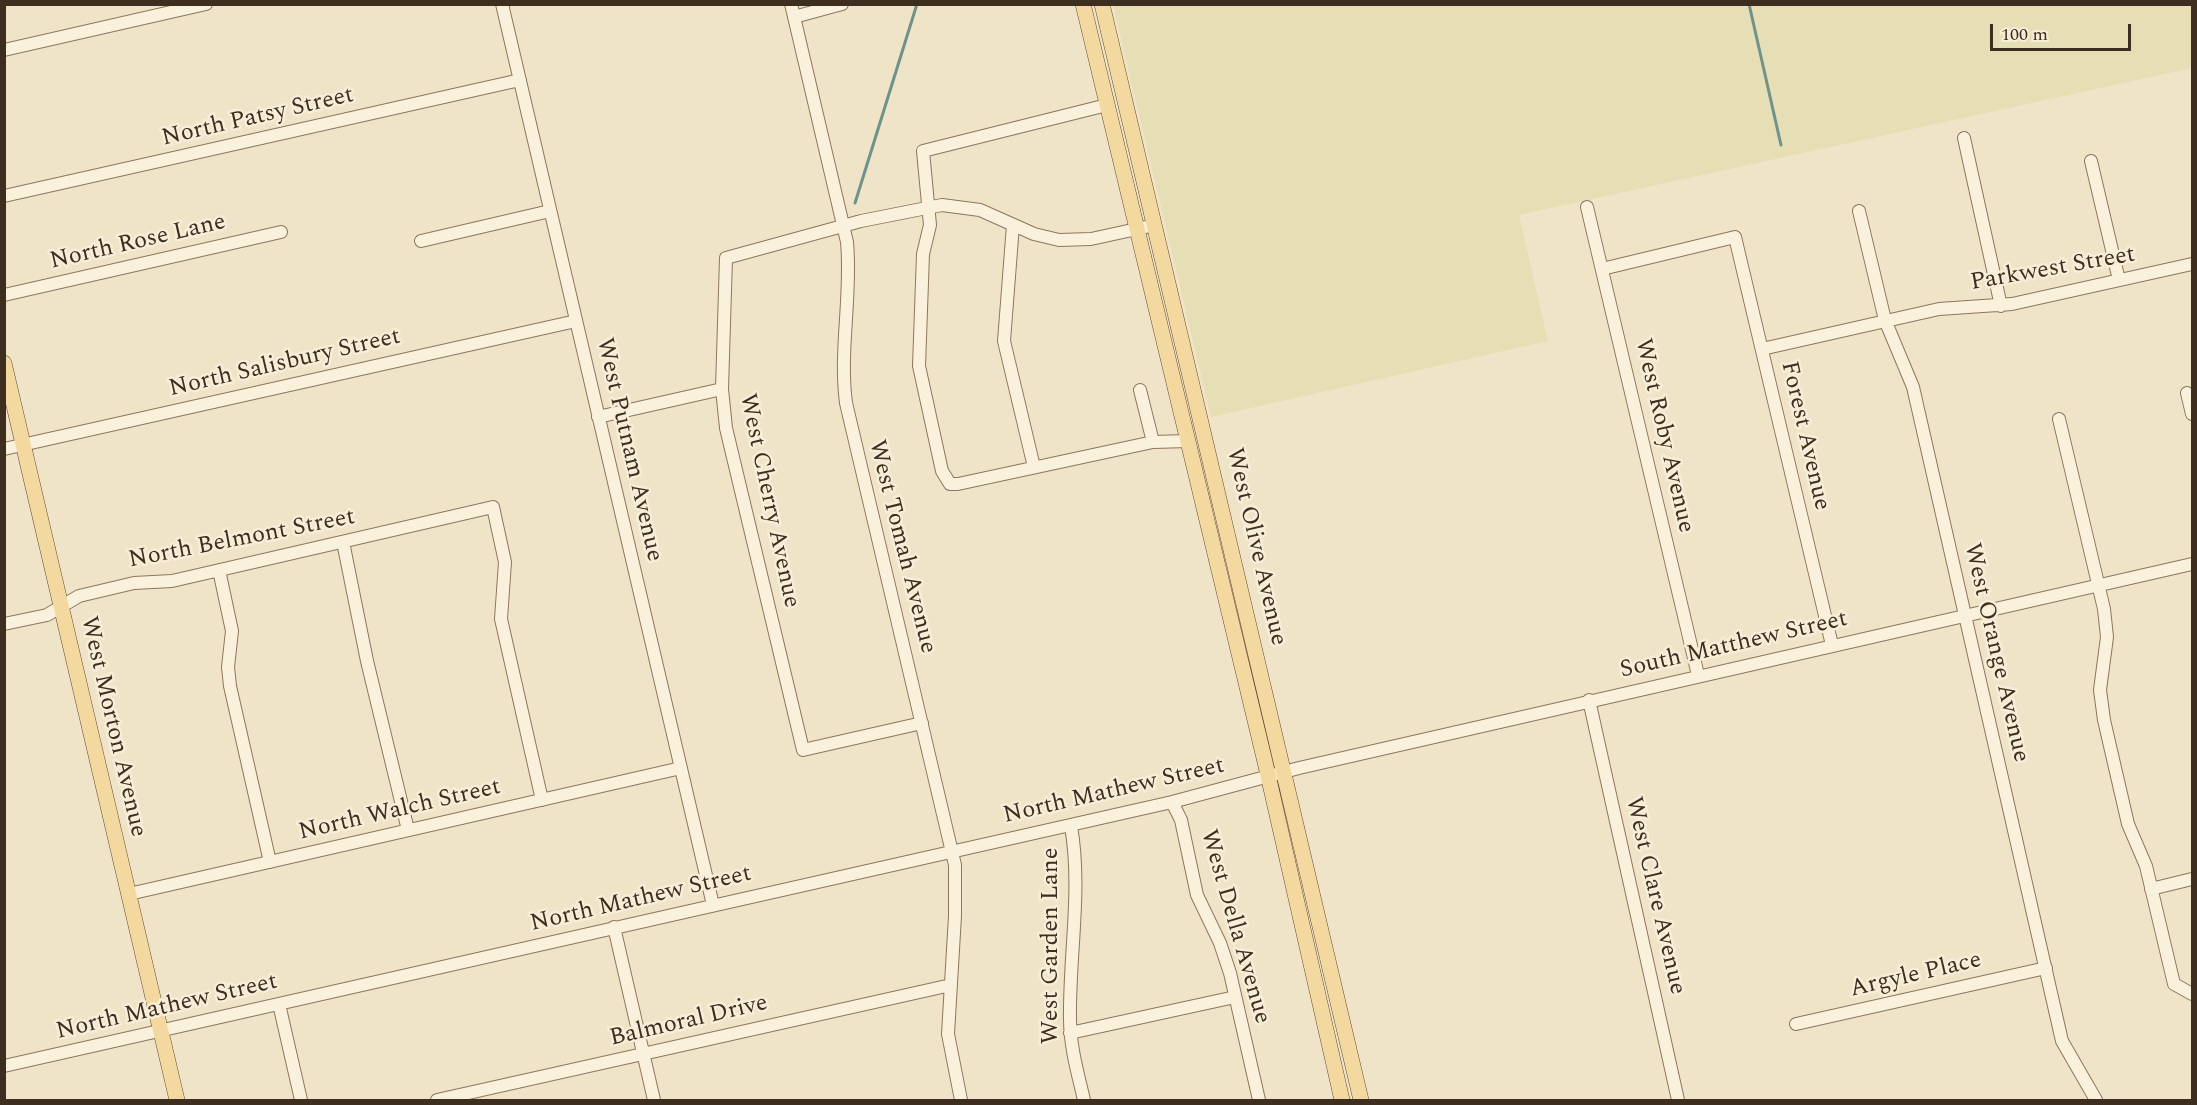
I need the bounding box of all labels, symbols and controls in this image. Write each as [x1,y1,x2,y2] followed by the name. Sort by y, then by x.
[1993,12,2134,50] scale bar
[2001,21,2048,48] text: 100 m
[159,82,357,154] street label: North Patsy Street
[47,209,229,277] street label: North Rose Lane
[1968,241,2138,299] street label: Parkwest Street
[166,323,404,405] street label: North Salisbury Street
[588,336,668,564] street label: West Putnam Avenue
[1627,336,1699,536] street label: West Roby Avenue
[1773,359,1835,513] street label: Forest Avenue
[731,391,805,611] street label: West Cherry Avenue
[861,437,941,657] street label: West Tomah Avenue
[1218,446,1292,648] street label: West Olive Avenue
[126,504,358,576] street label: North Belmont Street
[1956,541,2034,765] street label: West Orange Avenue
[1617,606,1851,686] street label: South Matthew Street
[73,614,151,840] street label: West Morton Avenue
[1001,753,1227,831] street label: North Mathew Street
[296,774,504,848] street label: North Walch Street
[1617,794,1691,998] street label: West Clare Avenue
[1193,827,1275,1027] street label: West Della Avenue
[1038,848,1066,1044] street label: West Garden Lane
[528,861,754,939] street label: North Mathew Street
[1847,947,1985,1005] street label: Argyle Place
[54,969,280,1047] street label: North Mathew Street
[607,990,771,1054] street label: Balmoral Drive

